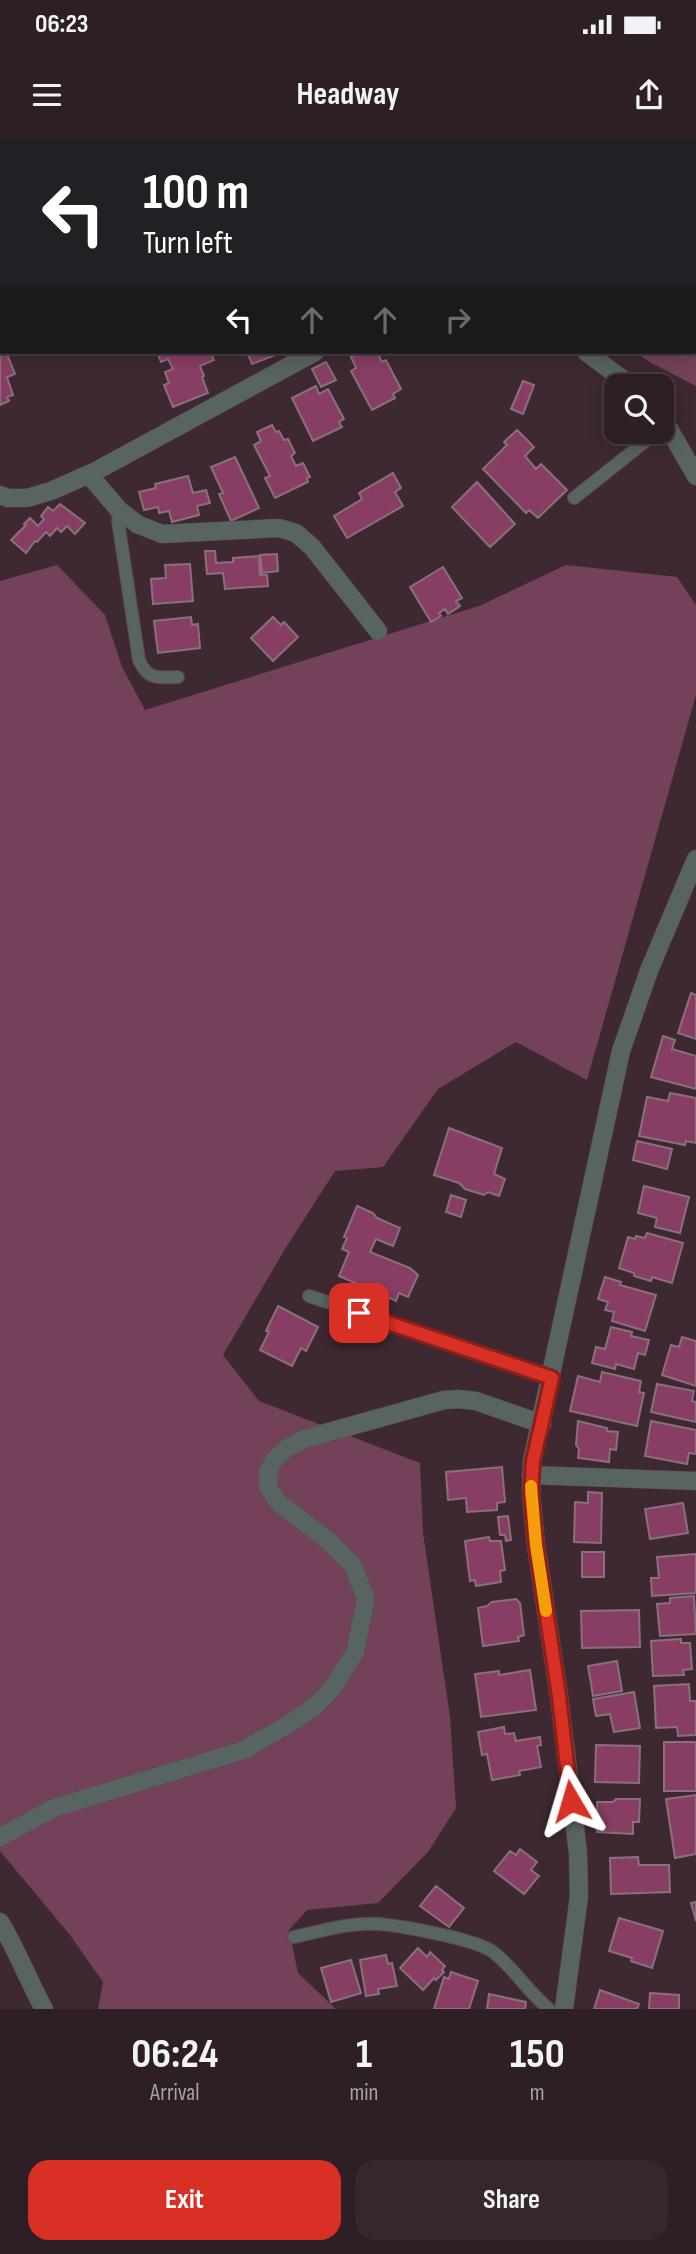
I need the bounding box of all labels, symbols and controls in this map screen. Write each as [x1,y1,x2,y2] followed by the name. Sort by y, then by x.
[35,9,89,40] text: 06:23
[297,75,399,114] text: Headway
[28,76,66,114] icon: menu
[630,76,668,114] icon: share
[143,164,249,223] text: 100 m
[28,168,119,259] icon: left
[143,224,233,263] text: Turn left
[220,301,258,339] icon: left
[293,301,331,339] icon: ahead
[366,301,404,339] icon: ahead
[439,301,477,339] icon: right
[604,374,674,444] map controls
[604,374,674,444] button: search
[329,1283,389,1343] pin
[340,1294,378,1332] icon: arrive
[534,1764,608,1838] position arrow
[131,2029,218,2080] text: 06:24
[356,2029,372,2080] text: 1
[510,2029,565,2080] text: 150
[150,2079,199,2107] text: Arrival
[350,2079,378,2107] text: min
[530,2079,545,2107] text: m
[28,2160,341,2240] button: Exit
[355,2160,668,2240] button: Share

